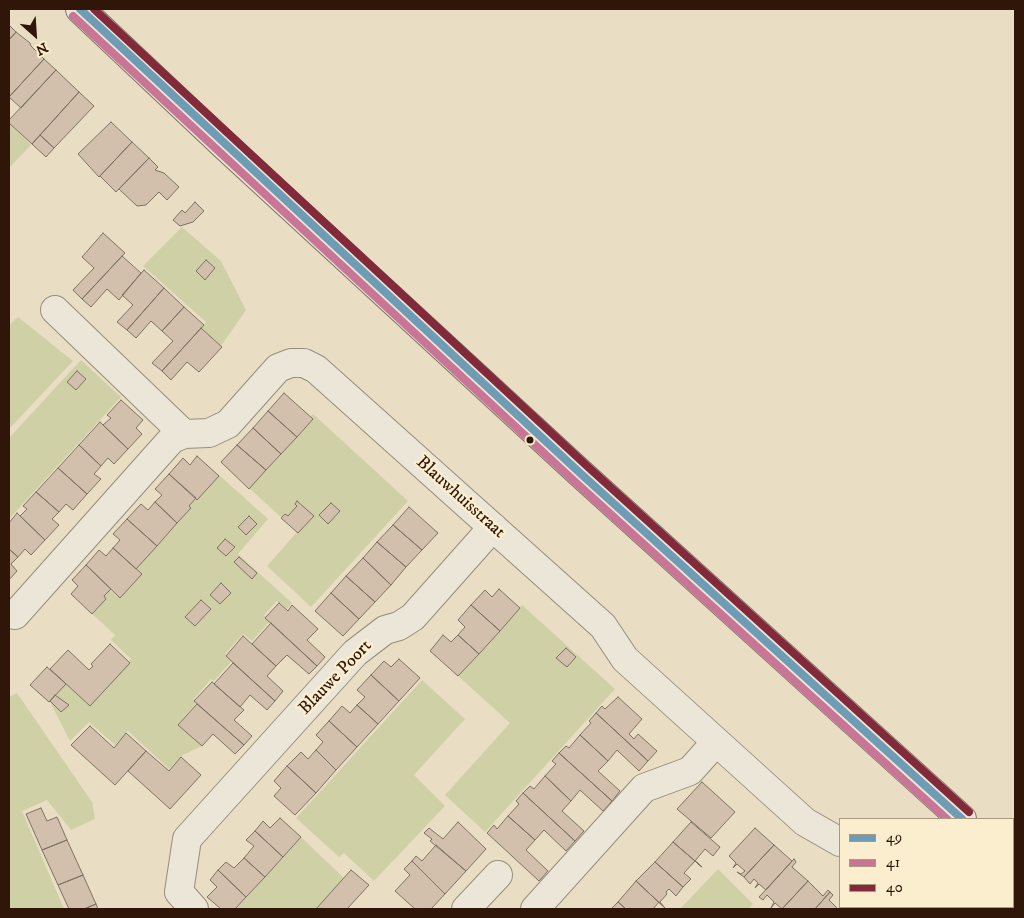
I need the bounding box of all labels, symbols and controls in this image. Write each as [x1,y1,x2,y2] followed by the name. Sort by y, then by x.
[10,10,60,60] north arrow
[32,38,51,59] text: N
[525,435,535,445] unlabelled marker
[411,452,509,544] street label: Blauwhuisstraat
[295,636,377,720] street label: Blauwe Poort
[839,818,1014,908] legend
[886,828,902,847] text: 49
[886,853,900,872] text: 41
[886,878,903,897] text: 40

